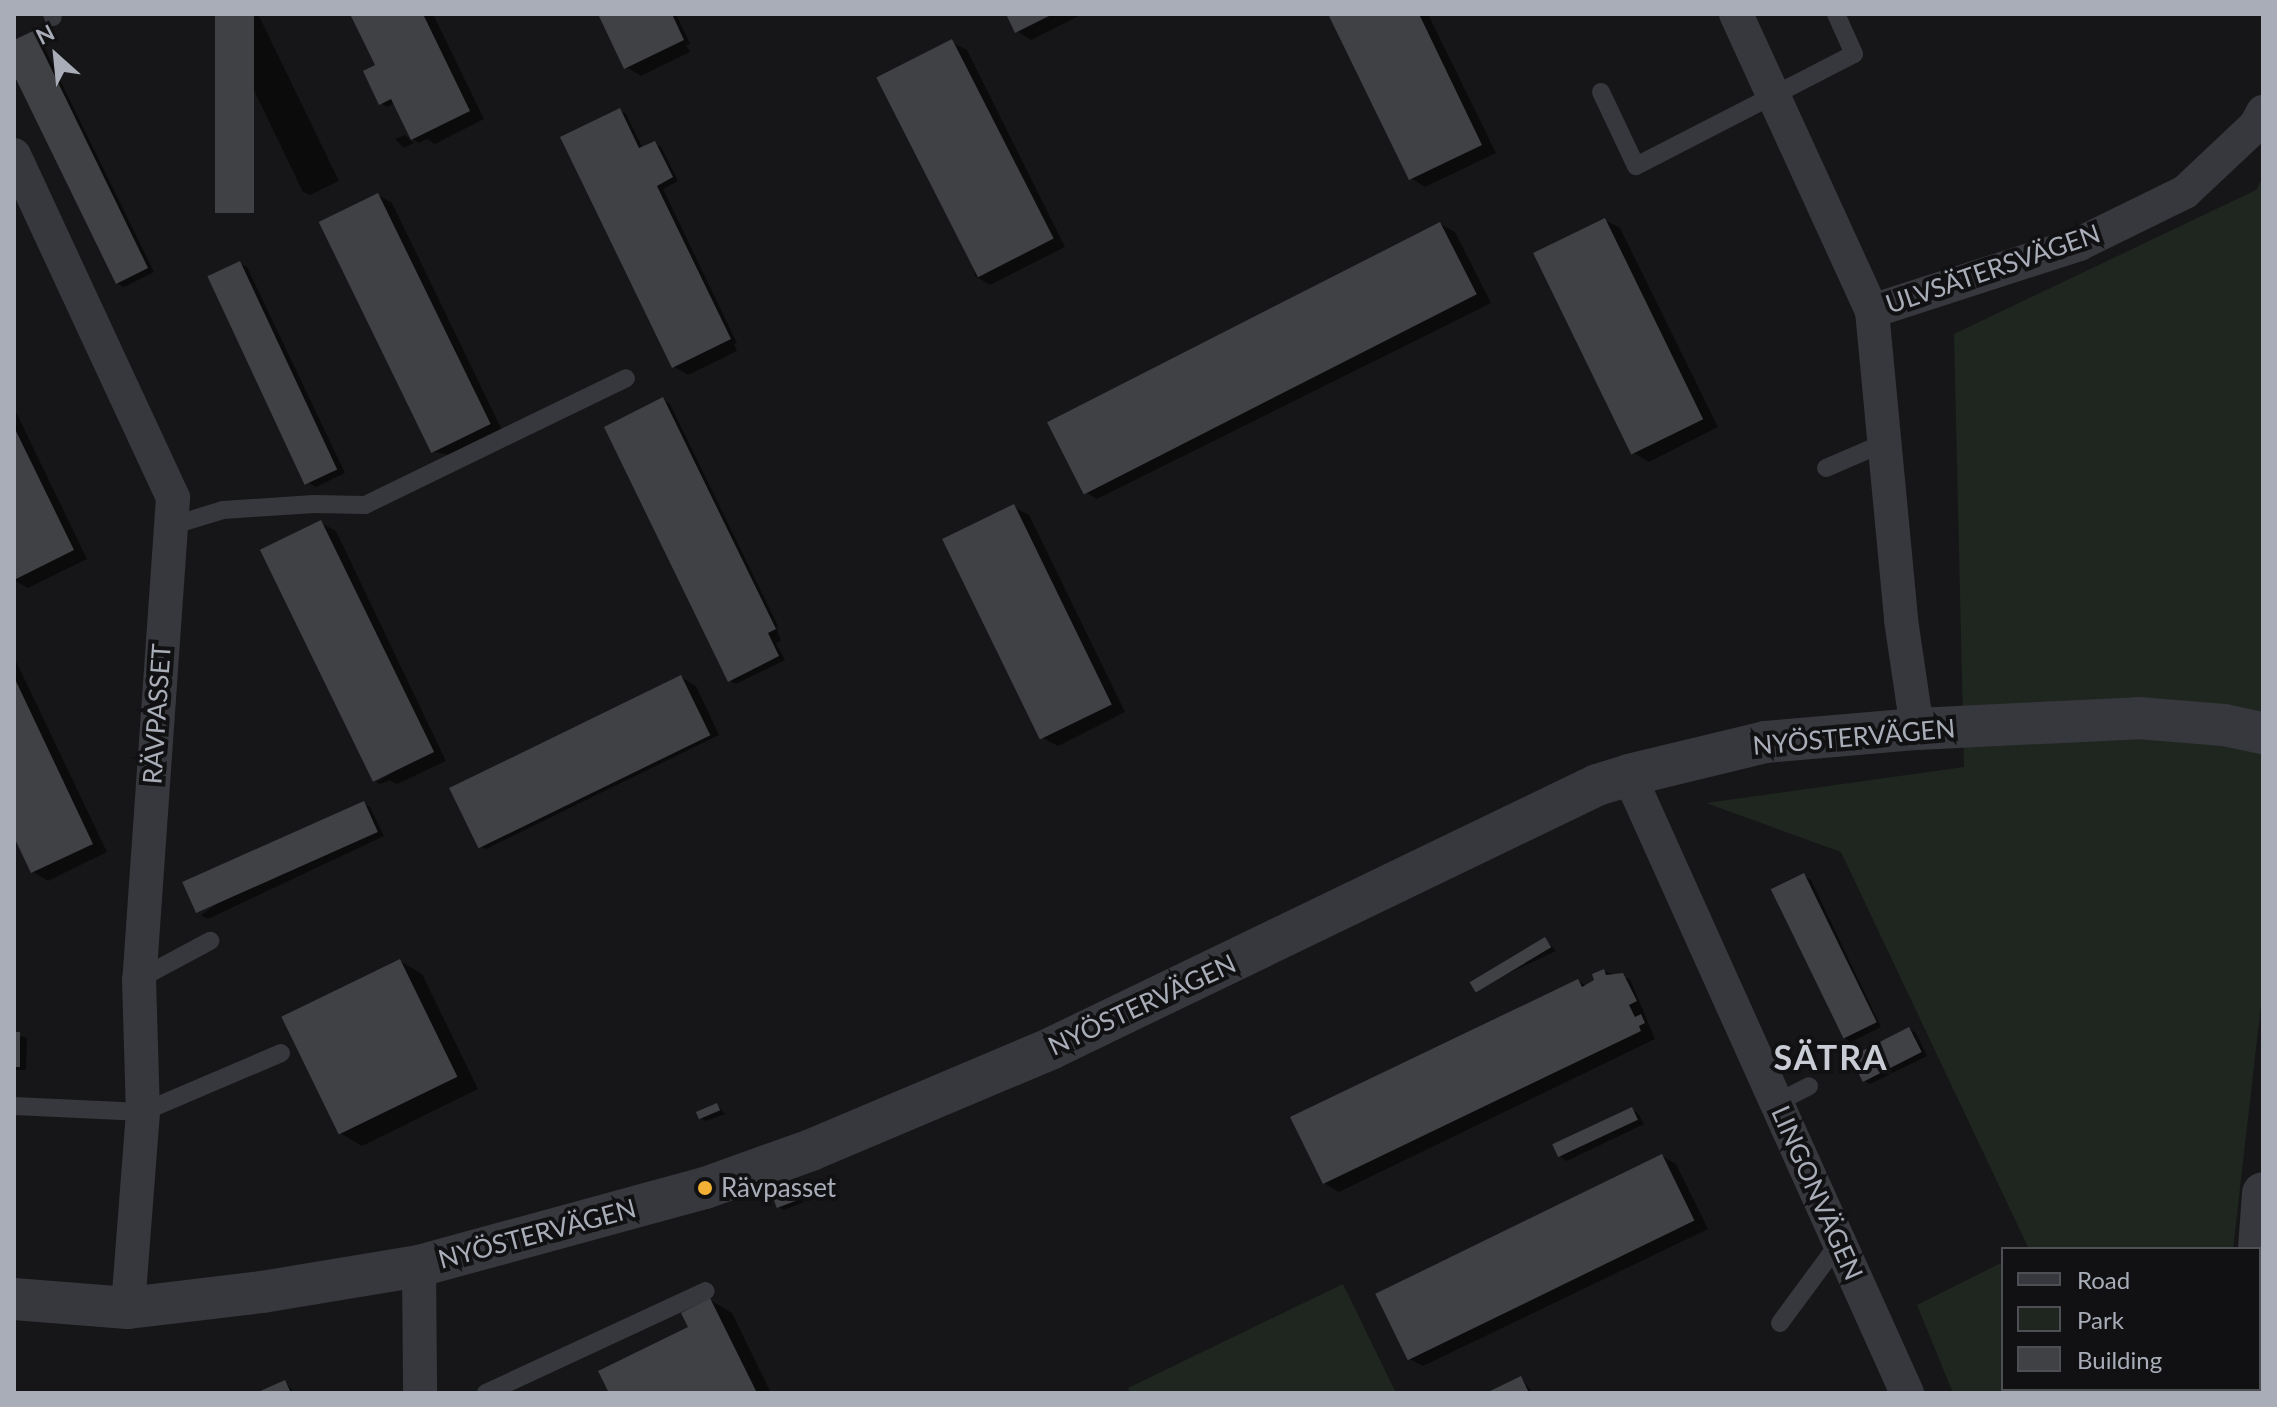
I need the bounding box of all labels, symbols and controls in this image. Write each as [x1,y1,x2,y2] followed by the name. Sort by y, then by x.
[16,16,96,96] north arrow
[31,18,59,50] text: N
[1882,218,2104,320] street label: ULVSÄTERSVÄGEN
[137,643,177,785] street label: RÄVPASSET
[1751,713,1957,761] street label: NYÖSTERVÄGEN
[1043,948,1241,1062] street label: NYÖSTERVÄGEN
[1773,1037,1889,1077] district label: SÄTRA
[1765,1101,1869,1285] street label: LINGONVÄGEN
[721,1172,836,1204] place label: Rävpasset
[696,1179,714,1197] marker: Rävpasset
[435,1193,639,1275] street label: NYÖSTERVÄGEN
[2001,1247,2261,1391] legend
[2077,1265,2130,1294] text: Road
[2077,1305,2124,1334] text: Park
[2077,1345,2162,1374] text: Building

